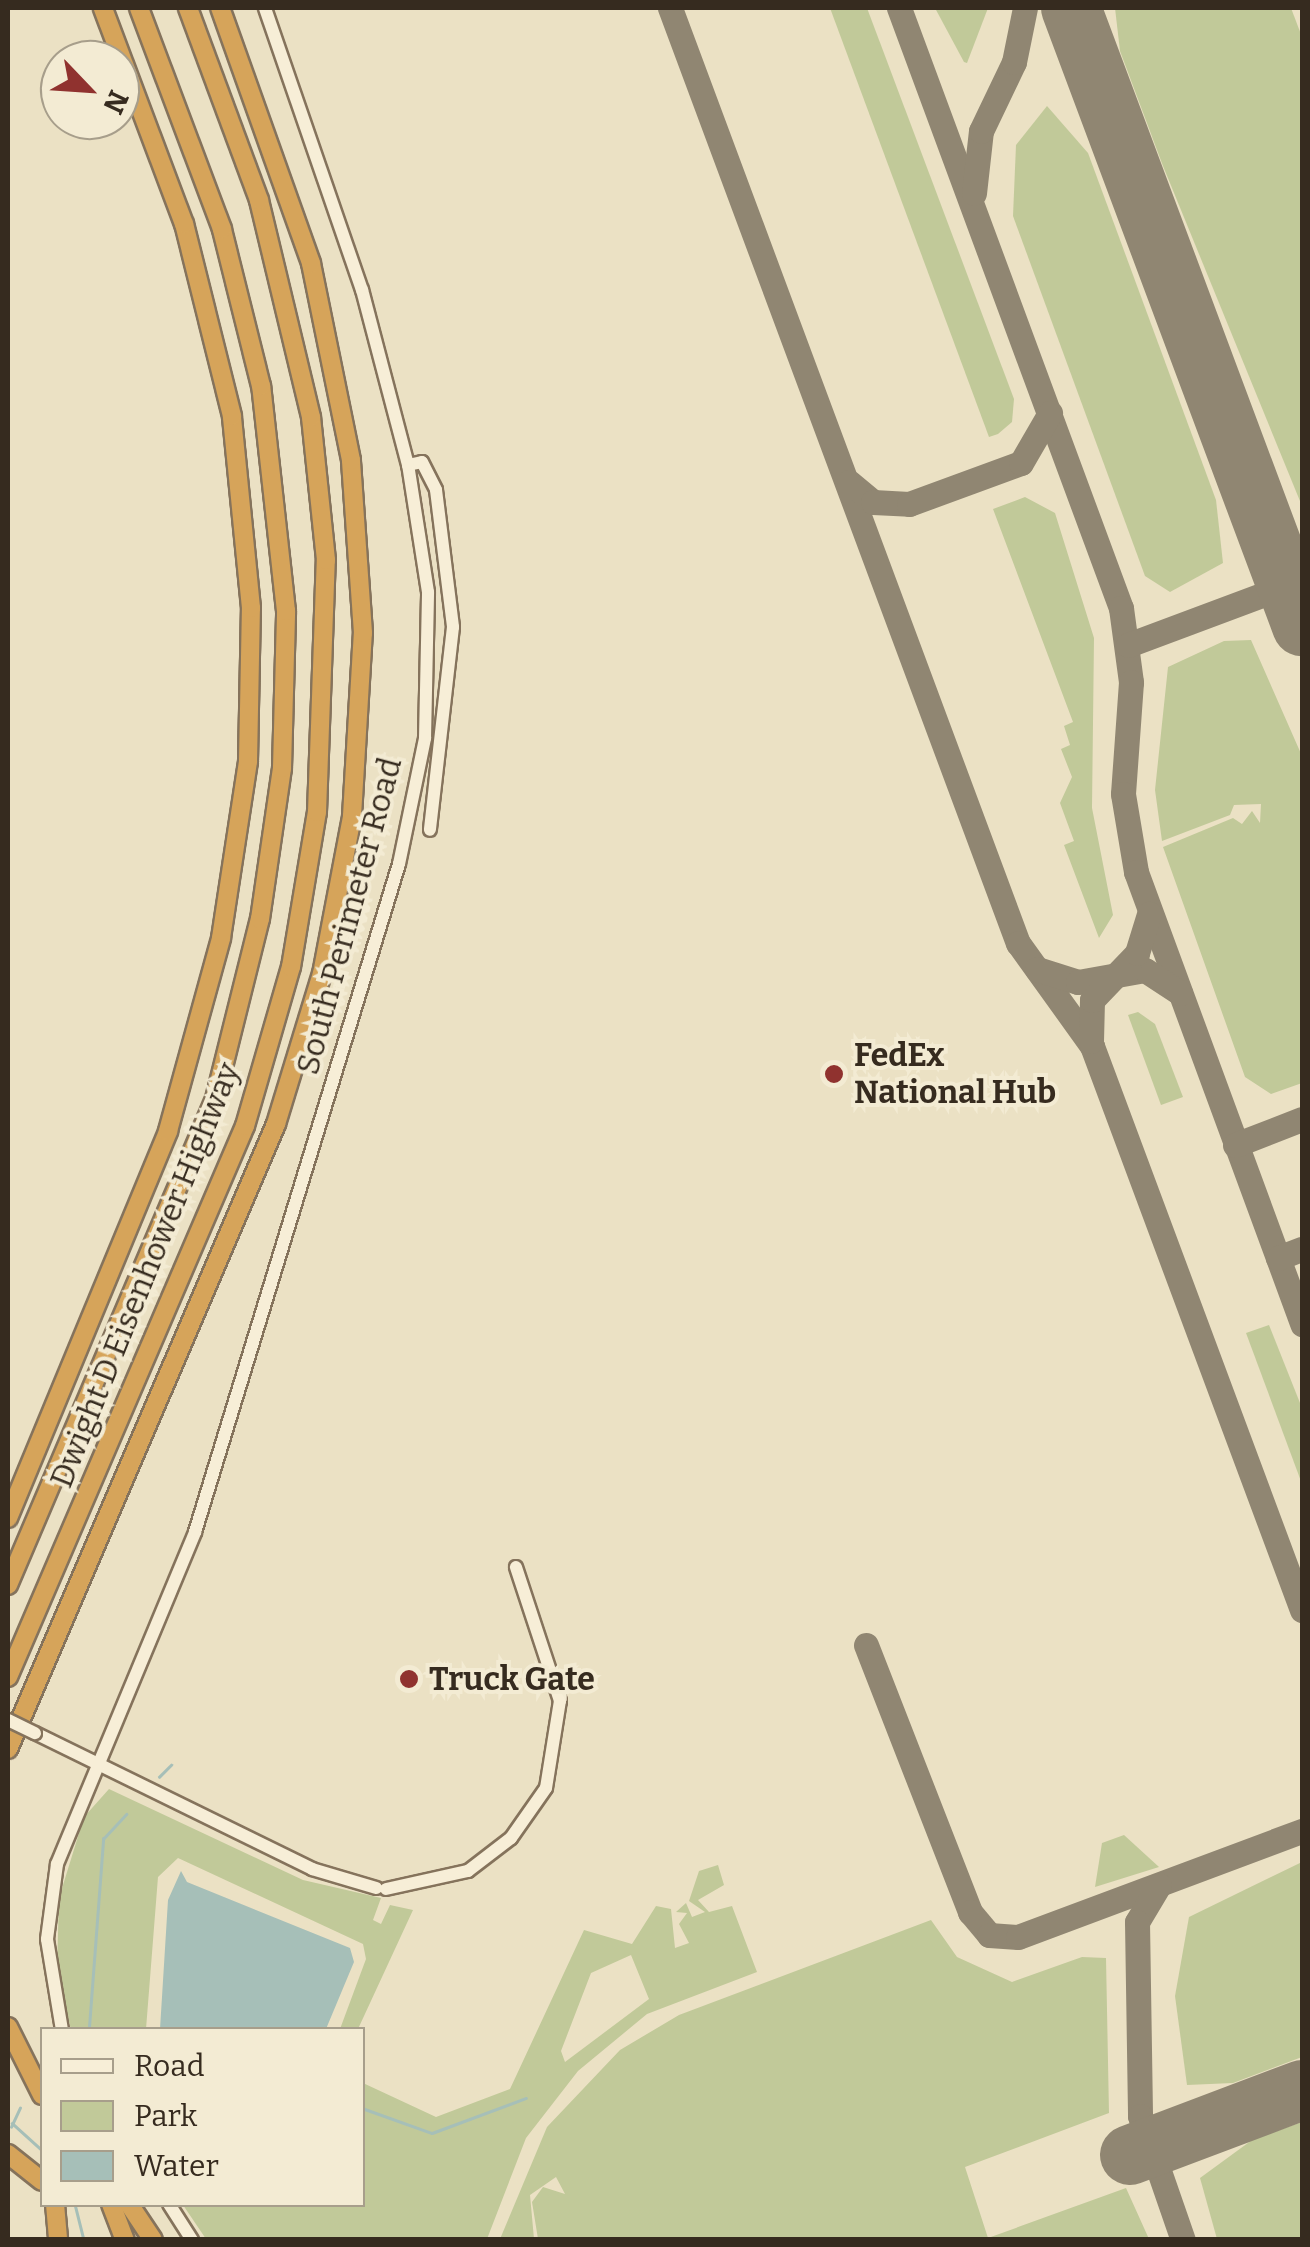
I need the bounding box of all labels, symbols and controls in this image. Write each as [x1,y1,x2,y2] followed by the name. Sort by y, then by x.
[40,40,140,140] north arrow
[96,85,135,119] text: N
[288,753,410,1079] street label: South Perimeter Road
[854,1037,1056,1112] place label: FedEx National Hub
[42,1057,248,1493] street label: Dwight D Eisenhower Highway
[823,1063,845,1085] marker: FedEx National Hub
[429,1660,595,1698] place label: Truck Gate
[398,1668,420,1690] marker: Truck Gate
[40,2027,365,2207] legend
[134,2048,205,2084] text: Road
[134,2098,197,2134] text: Park
[134,2148,219,2184] text: Water

